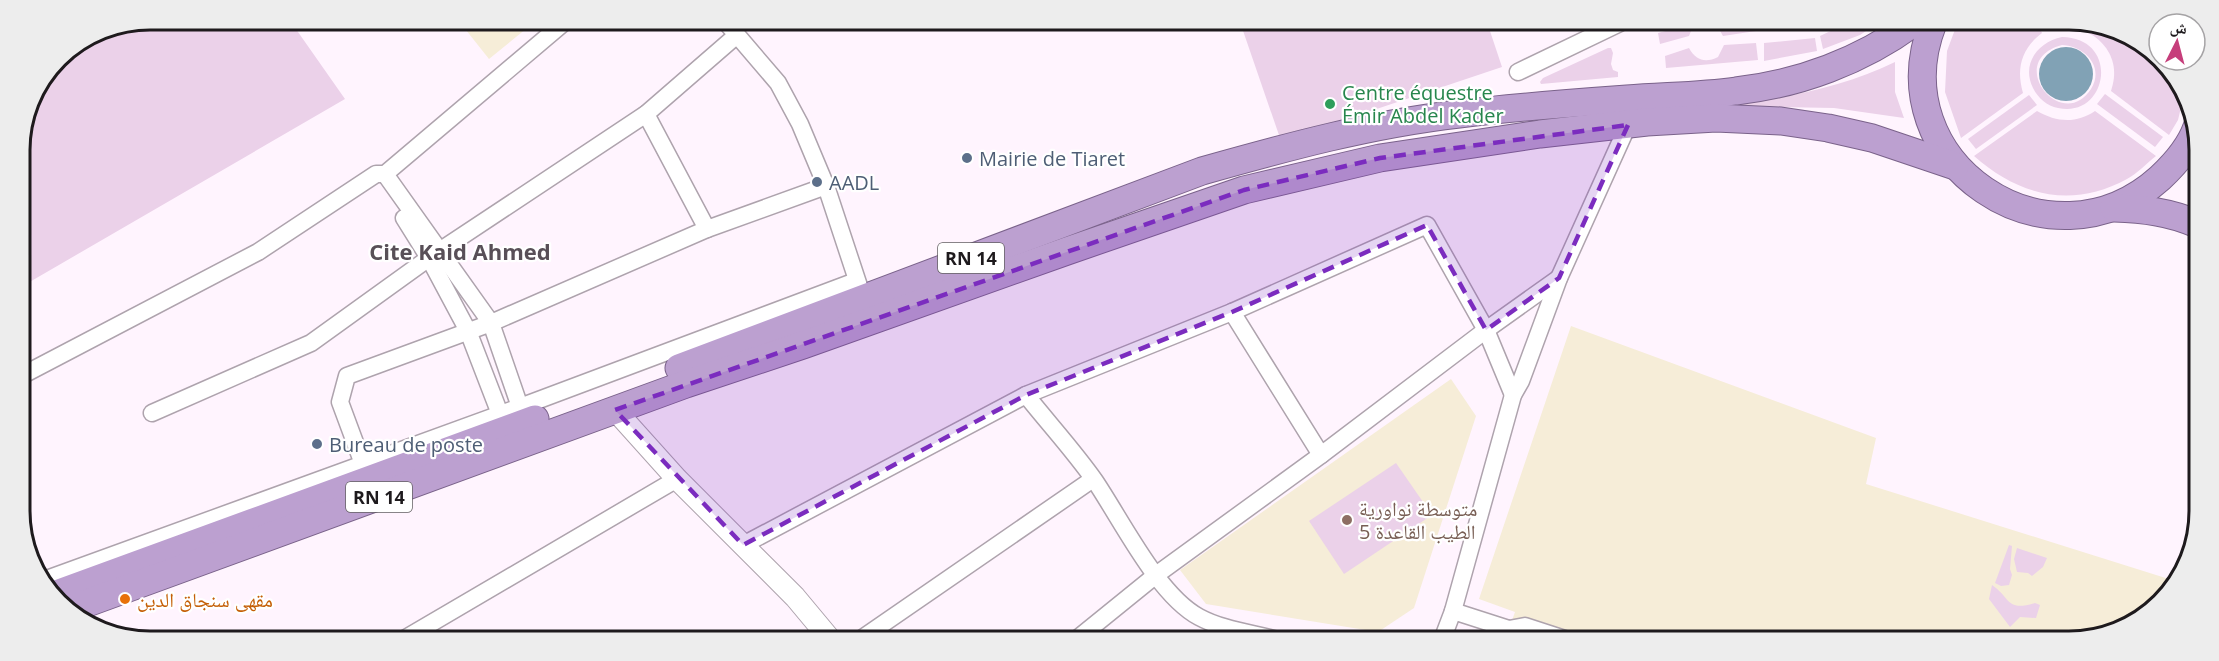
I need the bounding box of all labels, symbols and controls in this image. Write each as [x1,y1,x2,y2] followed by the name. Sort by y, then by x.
[2147,12,2207,72] north arrow
[2169,15,2188,39] text: ش
[1342,79,1504,129] place label: Centre équestre Émir Abdel Kader
[1323,97,1337,111] marker: Centre équestre Émir Abdel Kader
[979,145,1125,172] place label: Mairie de Tiaret
[960,151,974,165] marker: Mairie de Tiaret
[829,169,879,196] place label: AADL
[810,175,824,189] marker: AADL
[369,236,551,266] district label: Cite Kaid Ahmed
[938,243,1004,273] road number: RN 14
[329,431,483,458] place label: Bureau de poste
[310,437,324,451] marker: Bureau de poste
[346,482,412,512] road number: RN 14
[1359,495,1477,545] place label: متوسطة نواورية الطيب القاعدة 5
[1340,513,1354,527] marker: متوسطة نواورية الطيب القاعدة 5
[137,586,273,613] place label: مقهى سنجاق الدين
[118,592,132,606] marker: مقهى سنجاق الدين

